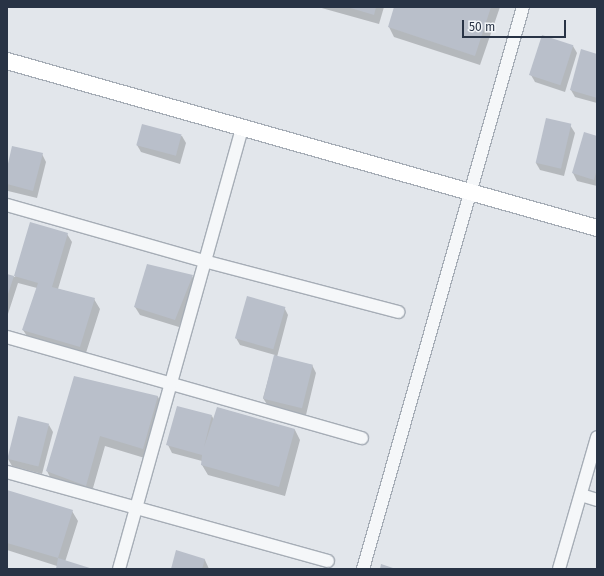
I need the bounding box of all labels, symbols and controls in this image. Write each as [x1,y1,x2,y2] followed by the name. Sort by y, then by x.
[464,12,568,38] scale bar
[469,20,495,34] text: 50 m

